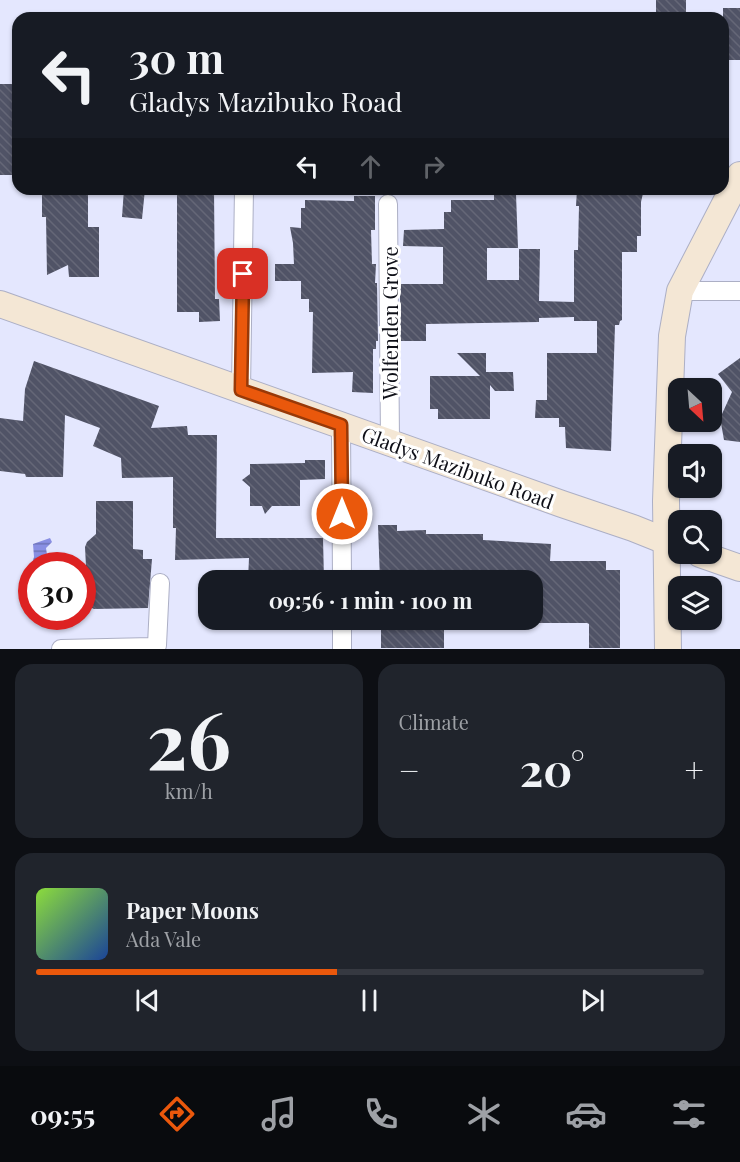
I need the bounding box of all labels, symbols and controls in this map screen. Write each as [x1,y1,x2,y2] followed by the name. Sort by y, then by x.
[129,29,224,85] text: 30 m
[30,36,108,114] icon: left
[129,83,402,119] text: Gladys Mazibuko Road
[291,150,324,183] icon: left
[354,150,387,183] icon: ahead
[417,150,450,183] icon: right
[376,246,403,401] street label: Wolfenden Grove
[217,248,268,299] pin
[226,257,259,290] icon: arrive
[668,378,722,432] north arrow
[668,378,722,630] map controls
[358,420,558,514] street label: Gladys Mazibuko Road
[668,444,722,498] button: sound
[310,482,374,546] position arrow
[668,510,722,564] button: search
[18,552,96,630] speed limit sign: 30
[668,576,722,630] button: layers
[269,585,472,615] text: 09:56 · 1 min · 100 m
[146,686,231,790] text: 26
[399,708,469,735] text: Climate
[520,738,585,798] text: 20°
[399,747,420,791] text: −
[685,747,704,791] text: +
[165,777,213,804] text: km/h
[126,895,259,925] text: Paper Moons
[126,925,201,952] text: Ada Vale
[131,984,164,1017] icon: previous
[353,984,386,1017] icon: pause
[576,984,609,1017] icon: next
[156,1093,198,1135] icon: directions
[258,1093,300,1135] icon: music
[360,1093,402,1135] icon: phone
[463,1093,505,1135] icon: climate
[565,1093,607,1135] icon: car
[668,1093,710,1135] icon: filters
[30,1096,95,1132] text: 09:55

